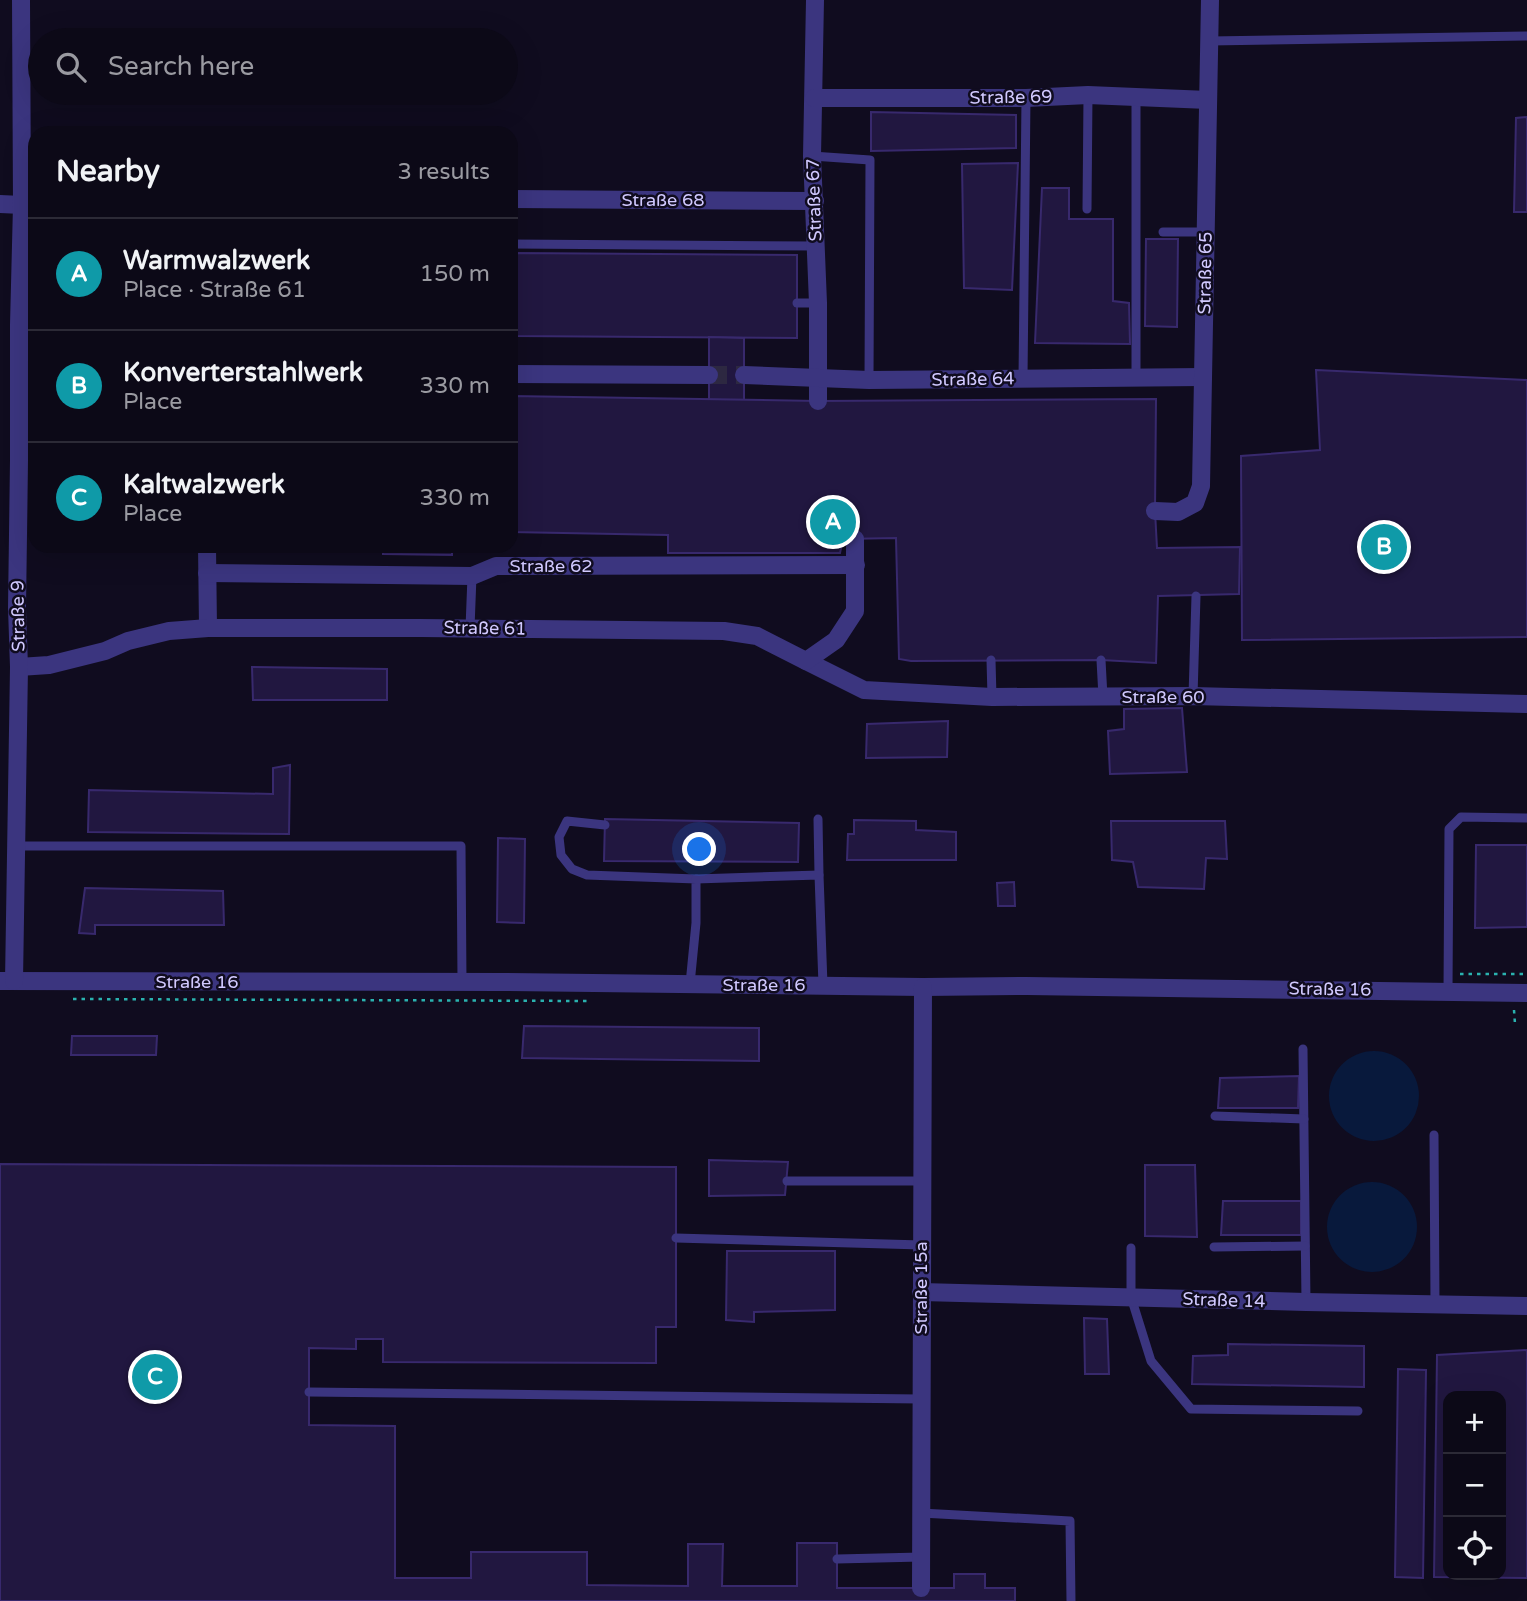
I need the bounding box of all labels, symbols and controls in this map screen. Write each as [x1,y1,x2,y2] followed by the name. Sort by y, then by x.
[28,28,518,105] search box
[52,48,90,86] icon: search
[108,51,254,82] text: Search here
[969,85,1053,109] street label: Straße 69
[56,153,160,190] text: Nearby
[397,158,490,186] text: 3 results
[802,158,826,242] street label: Straße 67
[622,189,705,211] street label: Straße 68
[1193,231,1217,315] street label: Straße 65
[123,245,310,276] text: Warmwalzwerk
[70,260,88,288] text: A
[420,260,490,288] text: 150 m
[123,276,306,304] text: Place · Straße 61
[123,357,363,388] text: Konverterstahlwerk
[931,367,1015,391] street label: Straße 64
[71,372,87,400] text: B
[420,372,490,400] text: 330 m
[123,388,182,416] text: Place
[123,469,285,500] text: Kaltwalzwerk
[71,484,87,512] text: C
[420,484,490,512] text: 330 m
[810,496,856,548] pin: A
[123,500,182,528] text: Place
[1361,521,1407,573] pin: B
[510,555,593,577] street label: Straße 62
[6,580,30,652] street label: Straße 9
[443,616,527,640] street label: Straße 61
[1122,686,1205,708] street label: Straße 60
[682,832,716,866] your location
[156,971,239,993] street label: Straße 16
[723,974,806,996] street label: Straße 16
[1288,977,1372,1001] street label: Straße 16
[910,1241,932,1335] street label: Straße 15a
[1182,1288,1266,1312] street label: Straße 14
[132,1351,178,1403] pin: C
[1443,1391,1506,1580] map controls
[1443,1391,1506,1454] button: +
[1443,1454,1506,1517] button: −
[1443,1517,1506,1580] button: locate

